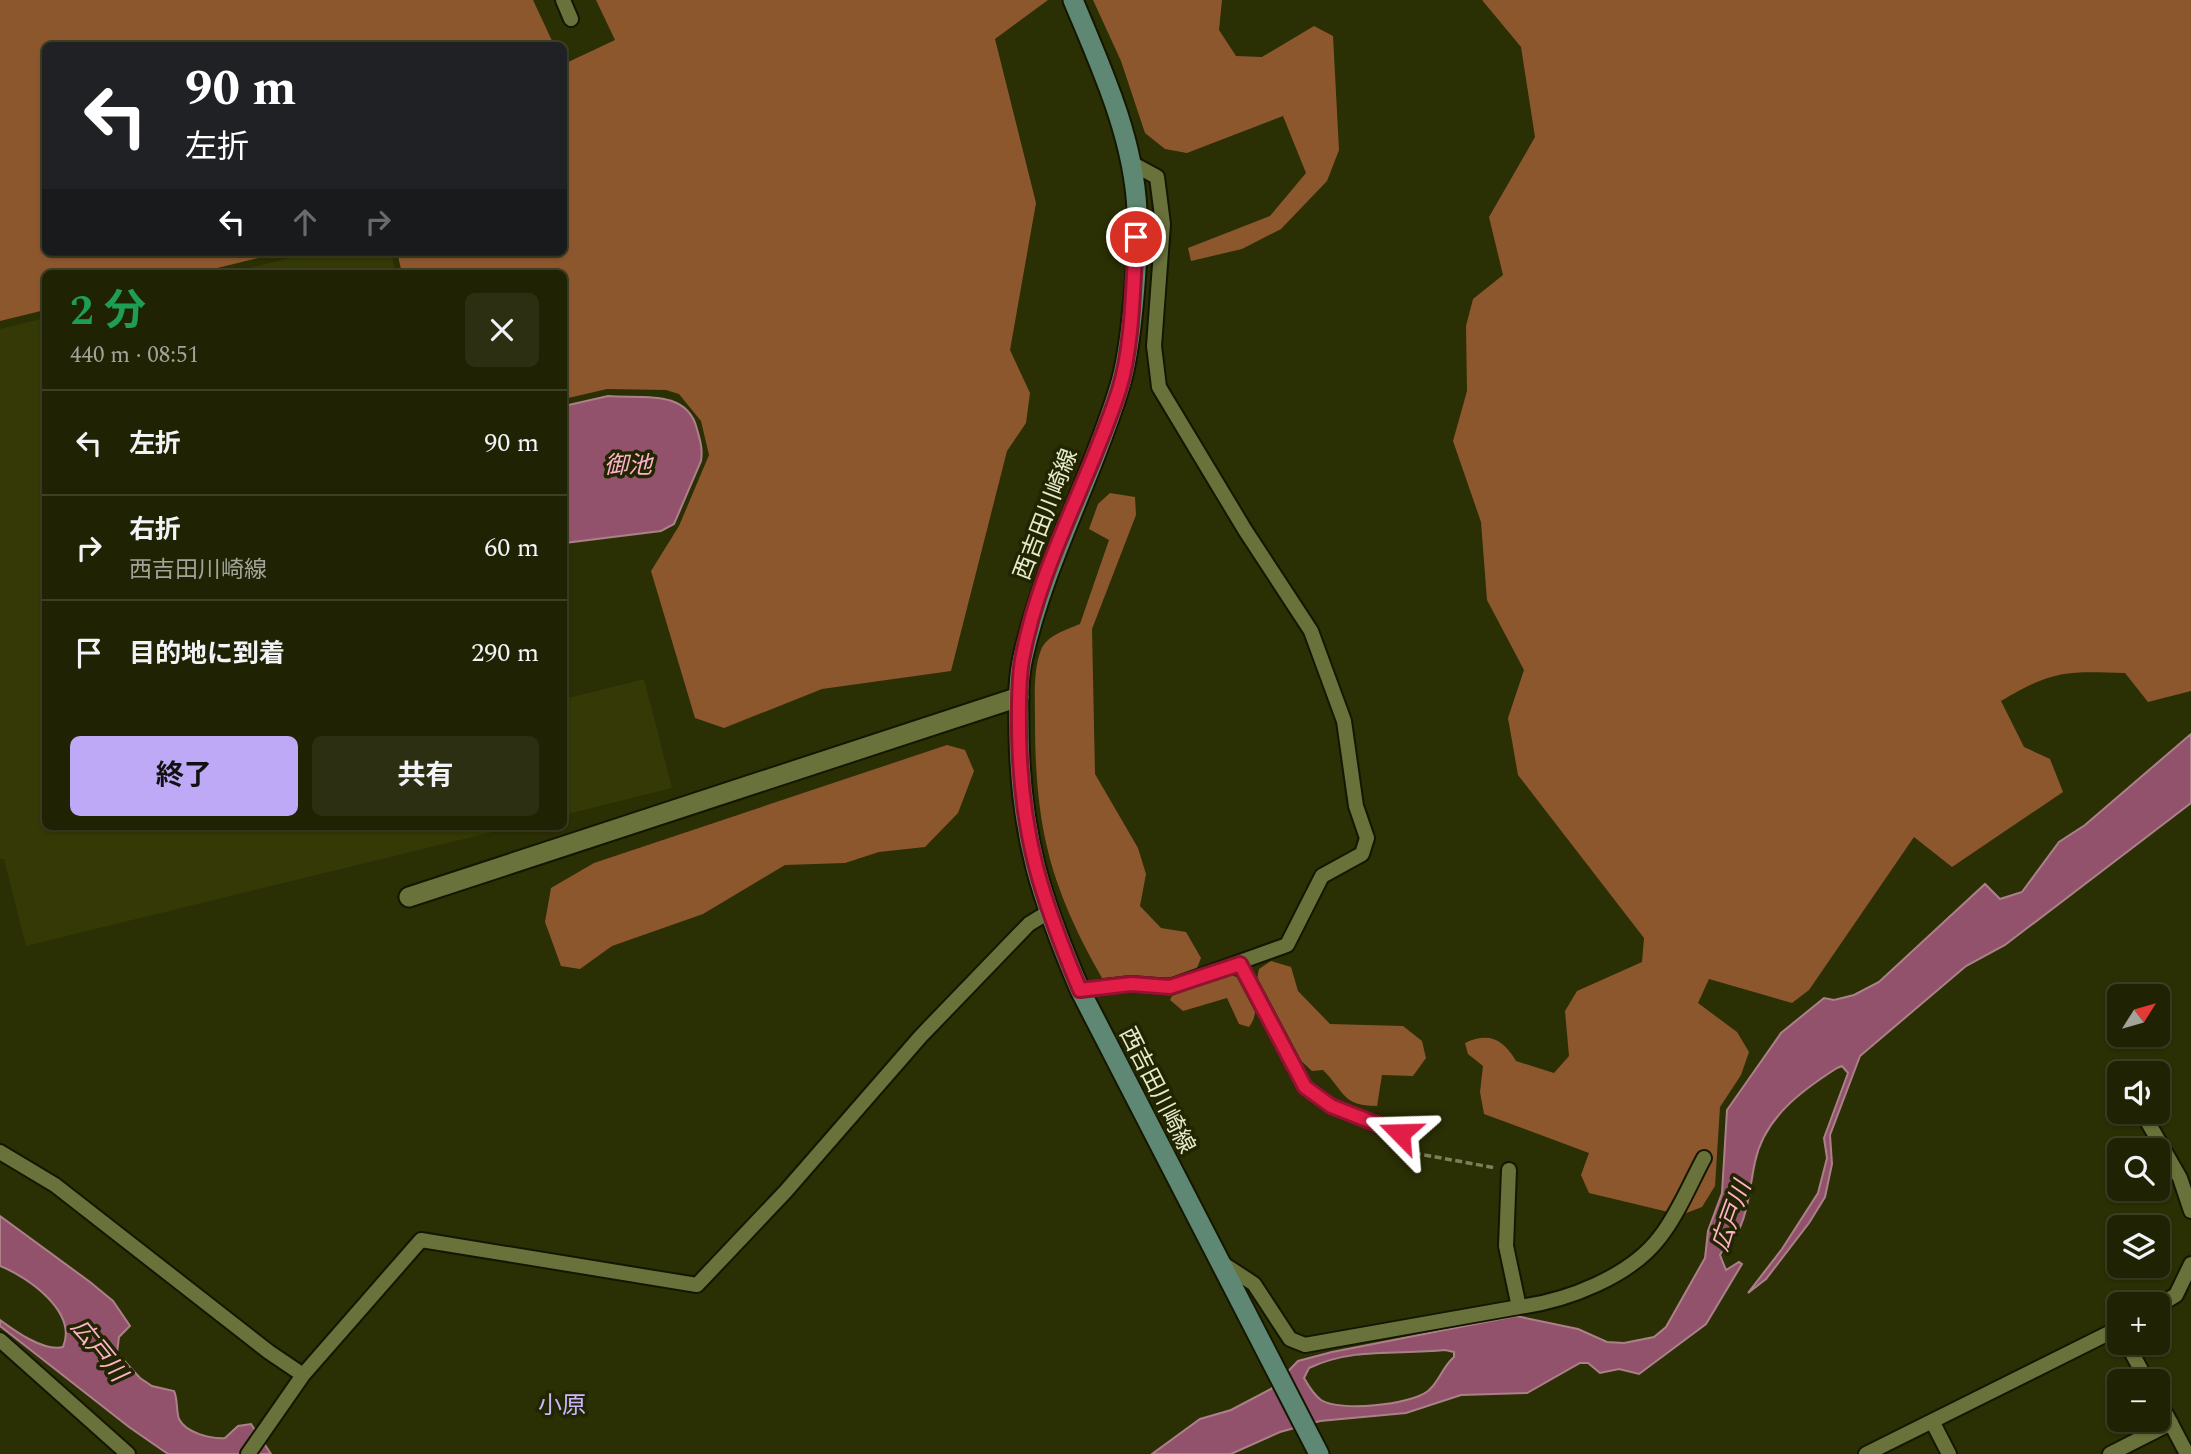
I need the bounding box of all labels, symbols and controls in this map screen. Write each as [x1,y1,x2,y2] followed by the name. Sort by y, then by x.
[185,52,296,127] text: 90 m
[70,70,161,161] icon: left
[185,123,249,172] text: 左折
[213,203,251,241] icon: left
[286,203,324,241] icon: ahead
[359,203,397,241] icon: right
[1106,207,1166,267] pin
[1117,218,1155,256] icon: arrive
[70,280,146,343] text: 2 分
[465,293,539,367] button: close
[70,338,199,373] text: 440 m · 08:51
[484,423,539,463] text: 90 m
[70,424,108,462] icon: left
[129,424,181,464] text: 左折
[1005,444,1087,585] street label: 西吉田川崎線
[604,448,654,484] water label: 御池
[129,510,181,550] text: 右折
[484,528,539,568] text: 60 m
[70,529,108,567] icon: right
[129,553,267,588] text: 西吉田川崎線
[471,633,539,673] text: 290 m
[70,634,108,672] icon: arrive
[129,634,285,674] text: 目的地に到着
[70,736,298,816] button: 終了
[312,736,539,816] button: 共有
[2107,984,2170,1046] north arrow
[2107,984,2170,1432] map controls
[1110,1021,1204,1160] street label: 西吉田川崎線
[2107,1061,2170,1124] button: sound
[1363,1096,1437,1170] position arrow
[2107,1138,2170,1201] button: search
[1703,1174,1762,1256] water label: 広戸川
[2107,1215,2170,1278] button: layers
[2107,1292,2170,1355] button: +
[62,1311,137,1392] water label: 広戸川
[2107,1369,2170,1432] button: −
[538,1388,586,1424] district label: 小原

